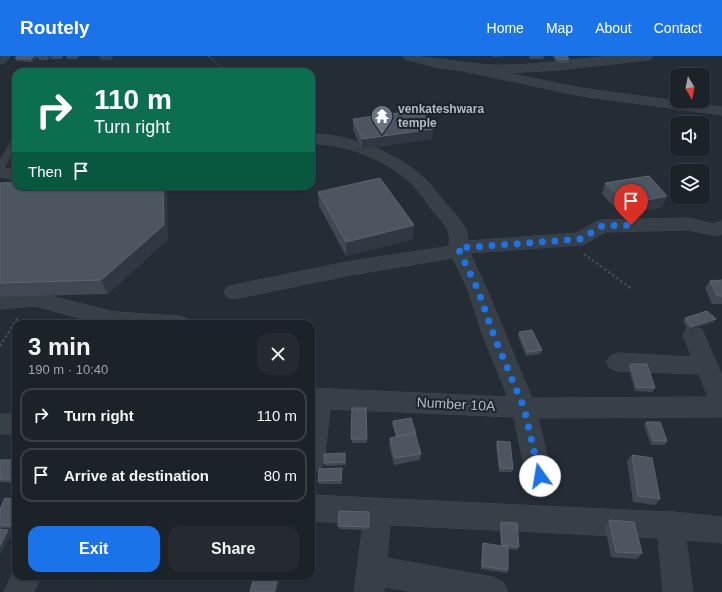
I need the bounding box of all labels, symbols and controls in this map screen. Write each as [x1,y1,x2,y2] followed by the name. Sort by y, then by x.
[20,17,90,38] text: Routely
[487,20,524,36] text: Home
[546,20,573,36] text: Map
[595,20,632,36] text: About
[654,20,702,36] text: Contact
[670,68,710,108] north arrow
[670,68,710,204] map controls
[28,84,80,136] icon: right
[94,84,172,115] text: 110 m
[398,102,484,130] place label: venkateshwara temple
[369,103,395,136] temple icon: venkateshwara temple
[670,116,710,156] button: sound
[94,117,170,137] text: Turn right
[70,160,92,182] icon: arrive
[28,163,62,180] text: Then
[670,164,710,204] button: layers
[614,184,648,225] pin
[620,190,642,212] icon: arrive
[28,333,91,360] text: 3 min
[257,333,299,375] button: close
[28,362,108,377] text: 190 m · 10:40
[416,394,496,414] street label: Number 10A
[30,404,52,426] icon: right
[64,407,134,424] text: Turn right
[256,407,297,424] text: 110 m
[519,455,561,497] position arrow
[30,464,52,486] icon: arrive
[64,467,209,484] text: Arrive at destination
[264,467,297,484] text: 80 m
[28,526,160,572] button: Exit
[168,526,299,572] button: Share

